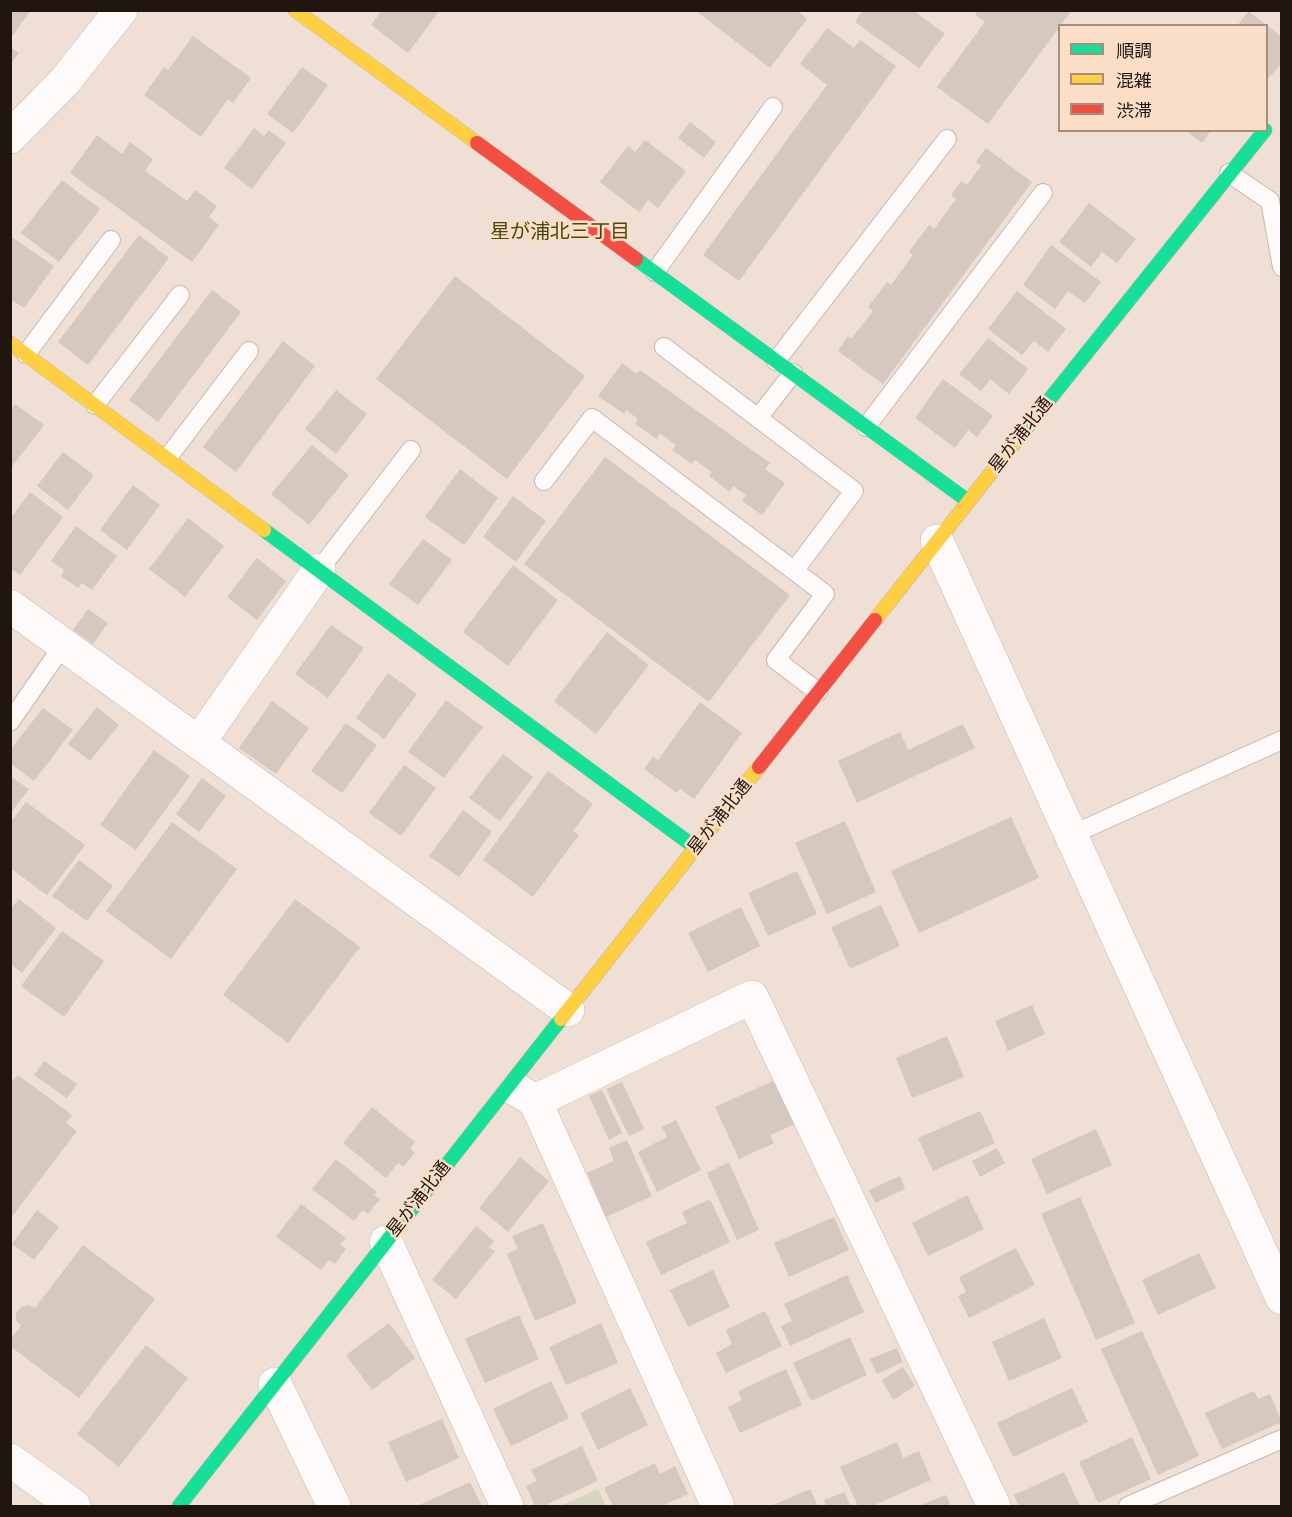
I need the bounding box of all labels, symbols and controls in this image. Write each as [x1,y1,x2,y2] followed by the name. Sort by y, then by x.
[1058,24,1268,132] legend
[1116,39,1152,62] text: 順調
[1116,69,1152,92] text: 混雑
[1116,99,1152,122] text: 渋滞
[490,220,630,244] district label: 星が浦北三丁目
[985,393,1057,477] street label: 星が浦北通
[684,775,756,859] street label: 星が浦北通
[383,1157,455,1241] street label: 星が浦北通

